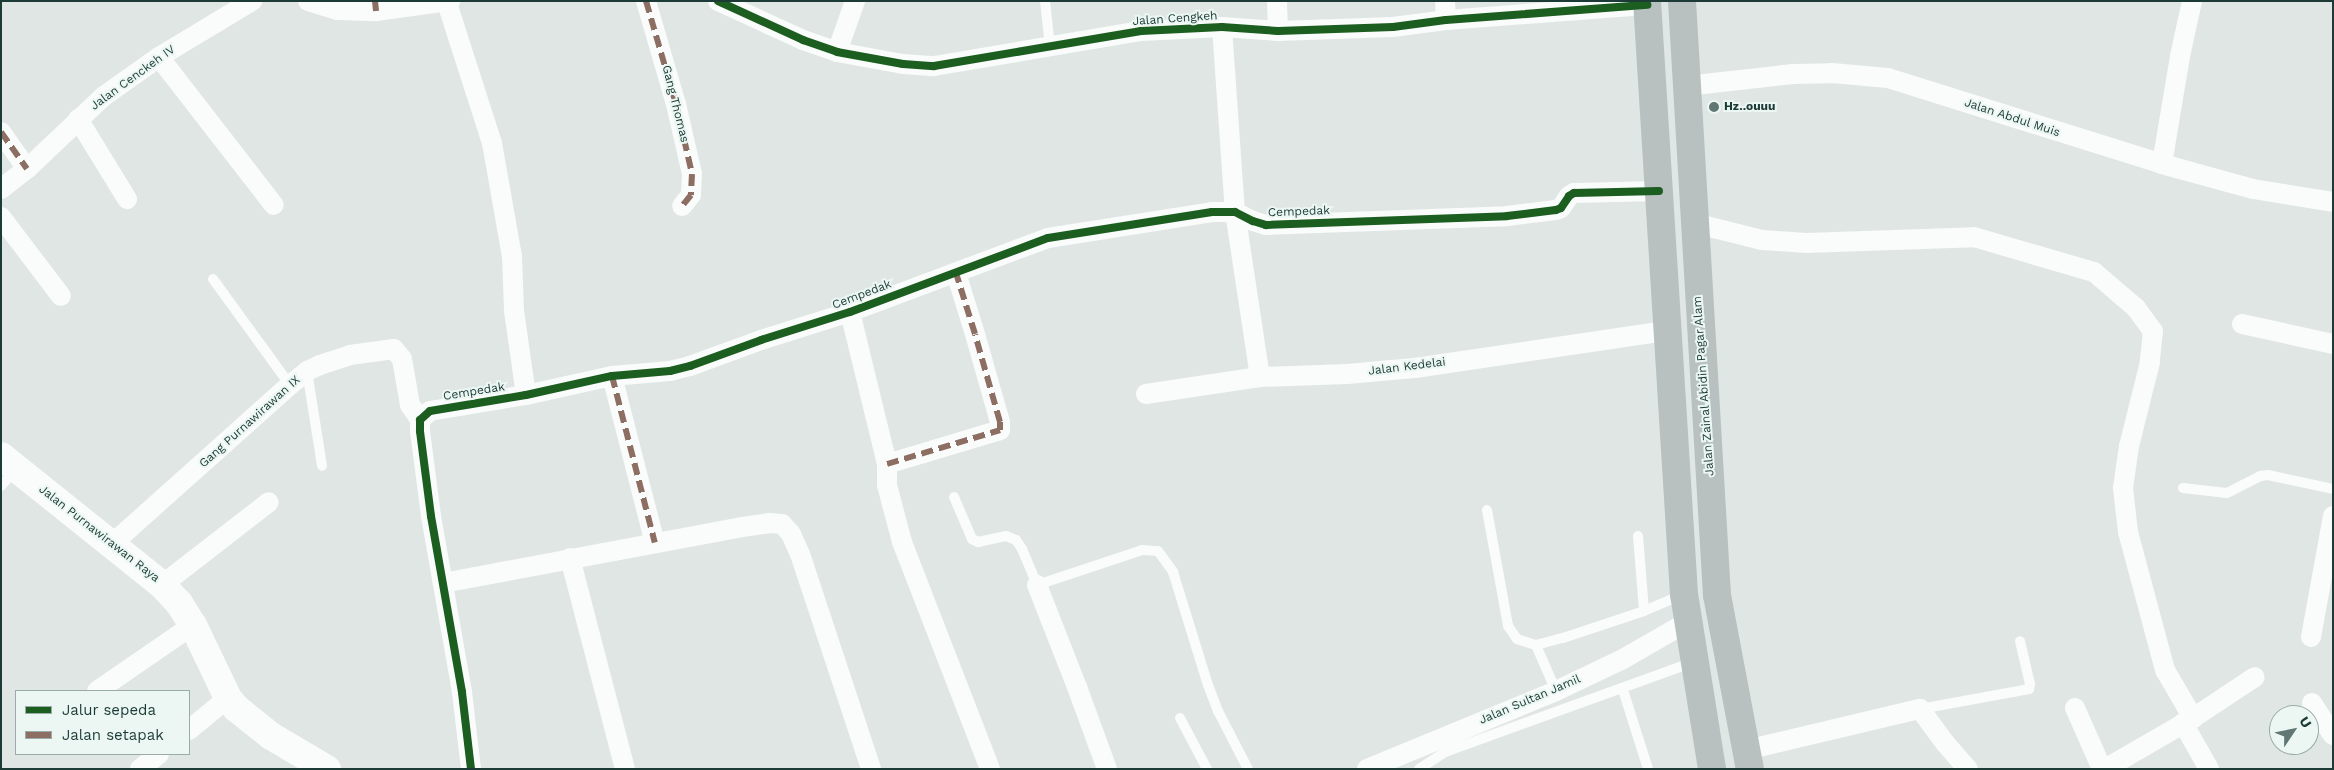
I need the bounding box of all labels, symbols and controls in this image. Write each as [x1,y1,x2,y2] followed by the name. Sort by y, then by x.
[1132,9,1218,29] street label: Jalan Cengkeh
[88,42,178,114] street label: Jalan Cenckeh IV
[658,64,692,144] street label: Gang Thomas
[1962,96,2062,140] street label: Jalan Abdul Muis
[1724,100,1775,114] place label: Hz..ouuu
[1708,101,1720,113] marker: Hz..ouuu
[1268,204,1330,220] street label: Cempedak
[830,277,894,313] street label: Cempedak
[1690,295,1718,477] street label: Jalan Zainal Abidin Pagar Alam
[1368,355,1446,379] street label: Jalan Kedelai
[197,373,303,471] street label: Gang Purnawirawan IX
[442,380,506,404] street label: Cempedak
[36,482,162,586] street label: Jalan Purnawirawan Raya
[1477,672,1583,728] street label: Jalan Sultan Jamil
[15,690,190,755] legend
[62,701,156,719] text: Jalur sepeda
[2269,705,2319,755] north arrow
[2296,714,2315,731] text: U
[62,726,164,744] text: Jalan setapak

